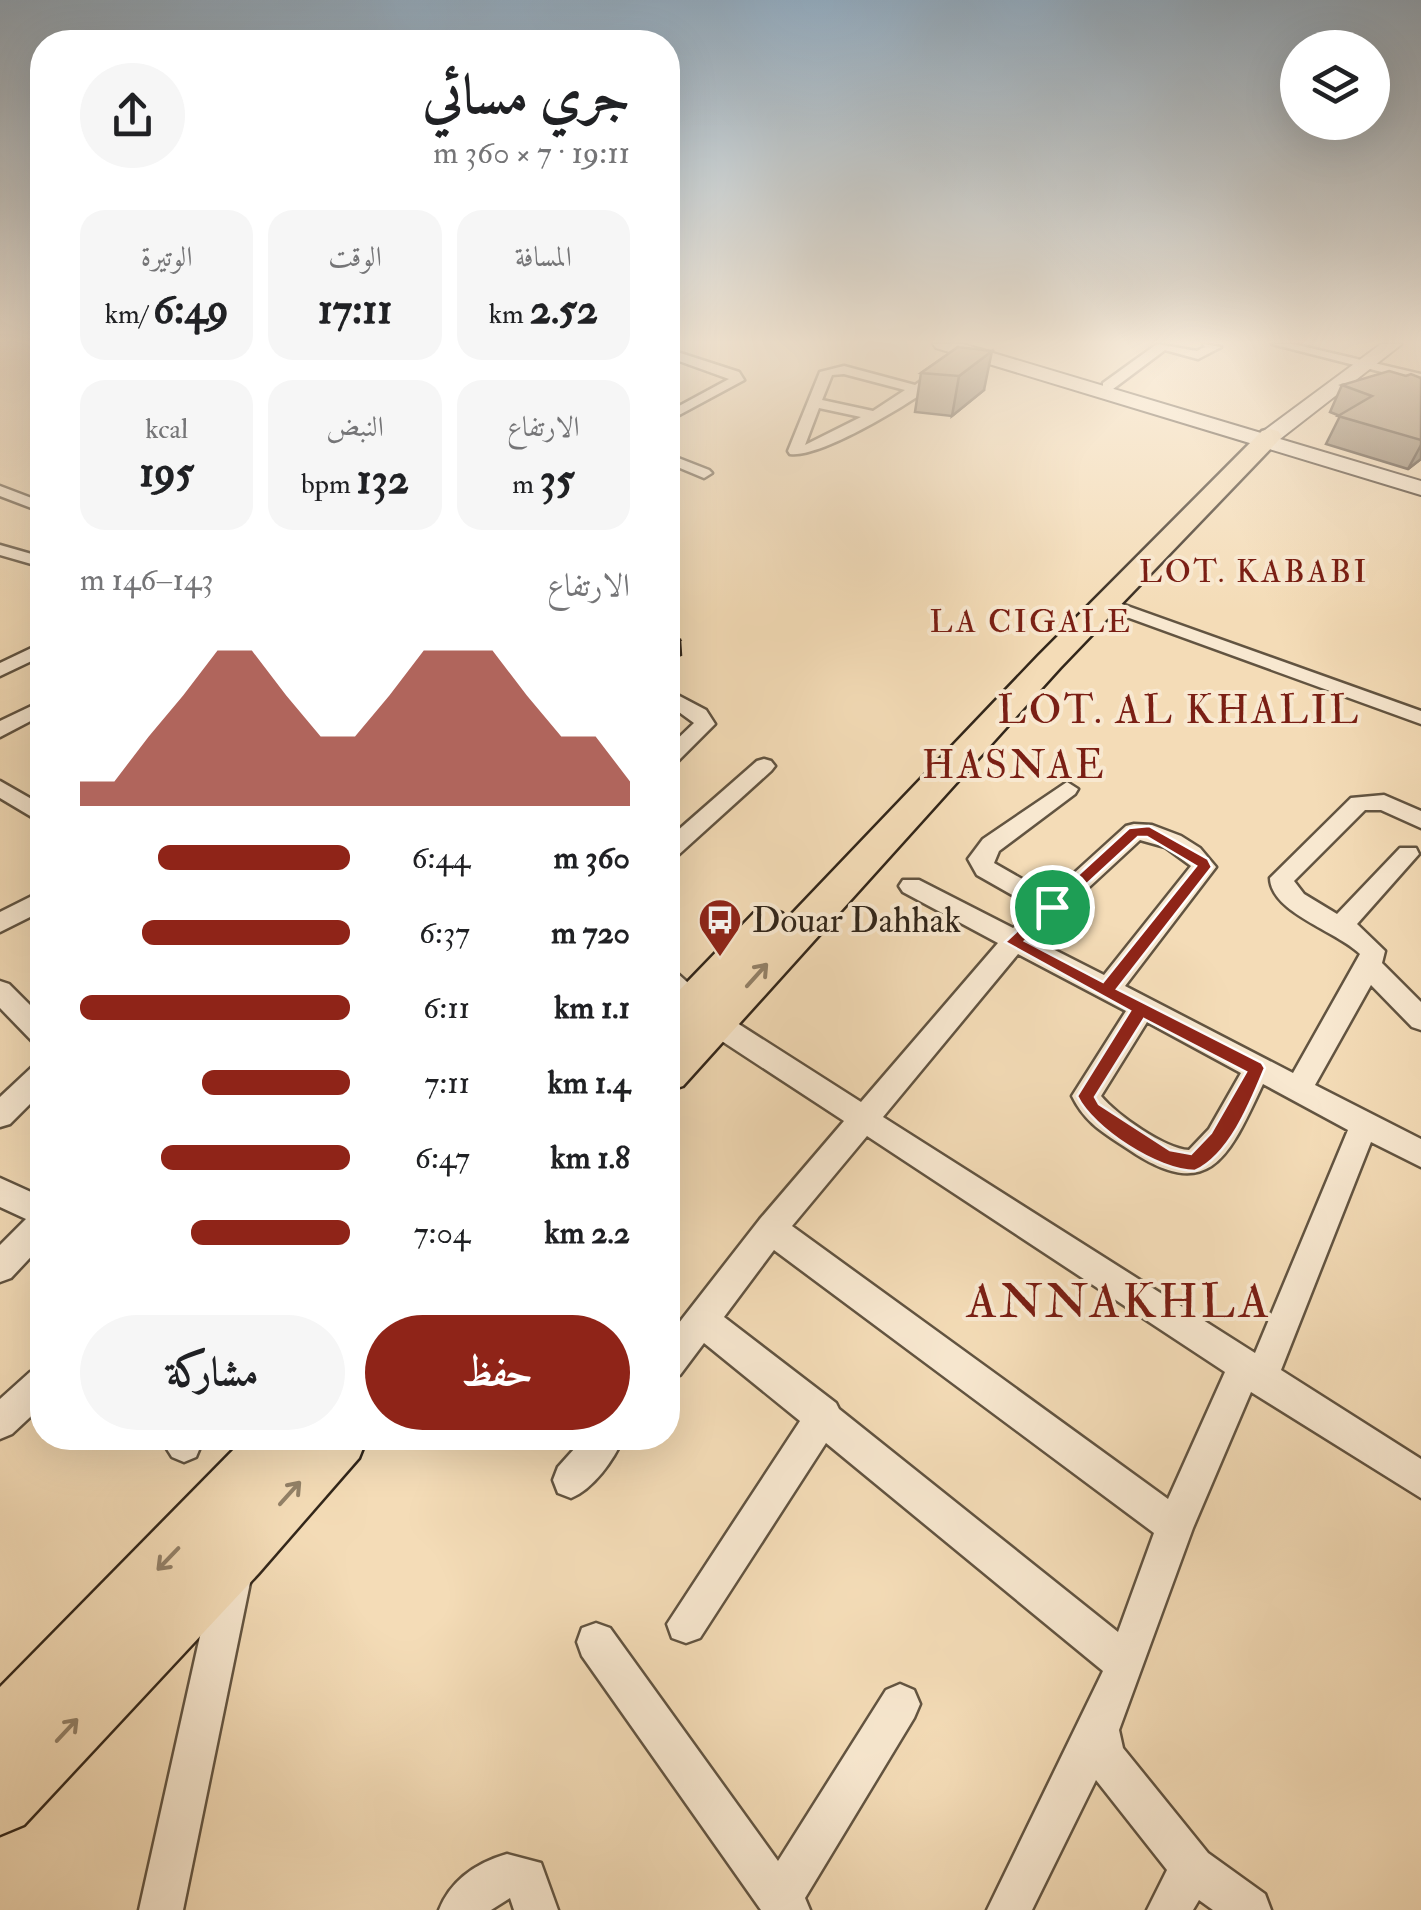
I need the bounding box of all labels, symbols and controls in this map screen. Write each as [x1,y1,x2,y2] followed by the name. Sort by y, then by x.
[1280,30,1390,140] map controls
[1280,30,1390,140] button: layers
[423,61,630,130] text: جري مسائي
[80,63,185,168] button: share
[433,133,630,173] text: 19:11 · 7 × 360 m
[141,240,193,275] text: الوتيرة
[328,240,382,275] text: الوقت
[515,240,572,275] text: المسافة
[153,284,229,336] text: 6:49
[318,284,392,336] text: 17:11
[530,284,598,336] text: 2.52
[105,297,153,332] text: /km
[489,297,530,332] text: km
[326,410,384,445] text: النبض
[507,410,580,445] text: الارتفاع
[145,412,188,447] text: kcal
[139,447,194,499] text: 195
[357,454,409,506] text: 132
[540,454,574,506] text: 35
[301,467,357,502] text: bpm
[512,467,540,502] text: m
[1139,552,1369,592] district label: LOT. KABABI
[80,560,214,600] text: 143–146 m
[547,566,630,606] text: الارتفاع
[930,602,1132,642] district label: LA CIGALE
[997,685,1361,736] district label: LOT. AL KHALIL
[922,740,1106,791] district label: HASNAE
[411,838,470,878] text: 6:44
[554,838,630,878] text: 360 m
[1010,865,1095,950] pin
[1025,880,1080,935] icon: arrive
[697,897,743,958] bus stop icon: Douar Dahhak
[752,899,961,943] place label: Douar Dahhak
[419,913,470,953] text: 6:37
[551,913,630,953] text: 720 m
[745,963,768,988] one-way arrow
[423,988,470,1028] text: 6:11
[554,988,630,1028] text: 1.1 km
[425,1063,470,1103] text: 7:11
[548,1063,630,1103] text: 1.4 km
[415,1138,470,1178] text: 6:47
[551,1138,630,1178] text: 1.8 km
[414,1213,470,1253] text: 7:04
[545,1213,630,1253] text: 2.2 km
[965,1272,1272,1332] district label: ANNAKHLA
[80,1315,345,1430] button: مشاركة
[365,1315,630,1430] button: حفظ
[278,1481,300,1507] one-way arrow
[156,1547,180,1571] one-way arrow
[55,1718,78,1743] one-way arrow

